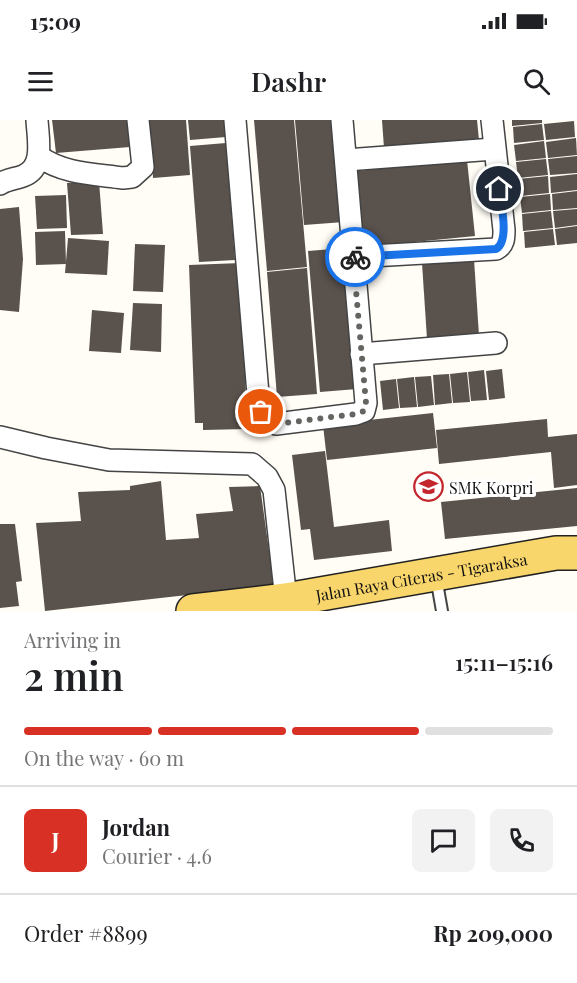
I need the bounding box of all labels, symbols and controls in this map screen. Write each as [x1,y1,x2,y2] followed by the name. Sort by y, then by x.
[30,6,81,36] text: 15:09
[251,63,326,99] text: Dashr
[24,65,57,98] icon: menu
[520,65,553,98] icon: search
[473,163,524,214] pin
[482,172,515,205] icon: home
[325,227,385,287] courier
[339,241,372,274] icon: bike
[235,386,286,437] pin
[244,395,277,428] icon: bag
[412,471,444,503] school or university icon: SMK Korpri
[449,477,534,498] place label: SMK Korpri
[313,548,529,605] street label: Jalan Raya Citeras - Tigaraksa
[24,626,121,653] text: Arriving in
[455,647,553,677] text: 15:11–15:16
[24,649,124,701] text: 2 min
[24,744,184,771] text: On the way · 60 m
[412,809,475,872] button: chat
[490,809,553,872] button: phone
[102,812,170,842] text: Jordan
[51,825,60,855] text: J
[102,842,212,869] text: Courier · 4.6
[24,918,148,948] text: Order #8899
[433,918,553,948] text: Rp 209,000

